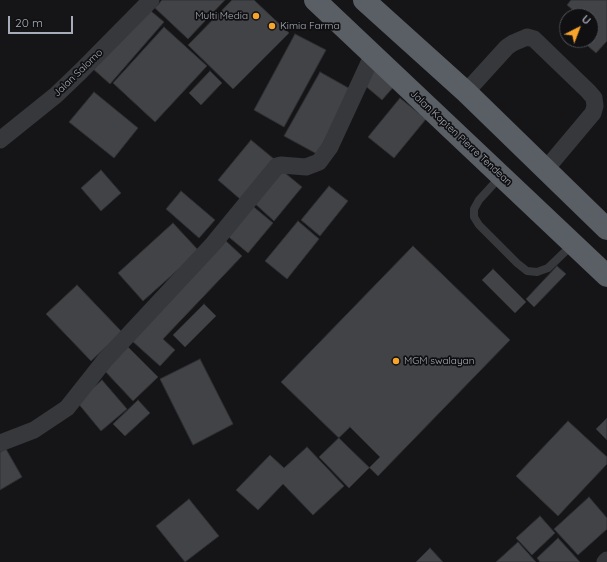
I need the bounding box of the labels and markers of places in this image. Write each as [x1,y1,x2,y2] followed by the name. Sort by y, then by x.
[195,10,248,22] place label: Multi Media
[251,11,261,21] marker: Multi Media
[280,20,339,32] place label: Kimia Farma
[267,21,277,31] marker: Kimia Farma
[404,355,474,367] place label: MGM swalayan
[391,356,401,366] marker: MGM swalayan

